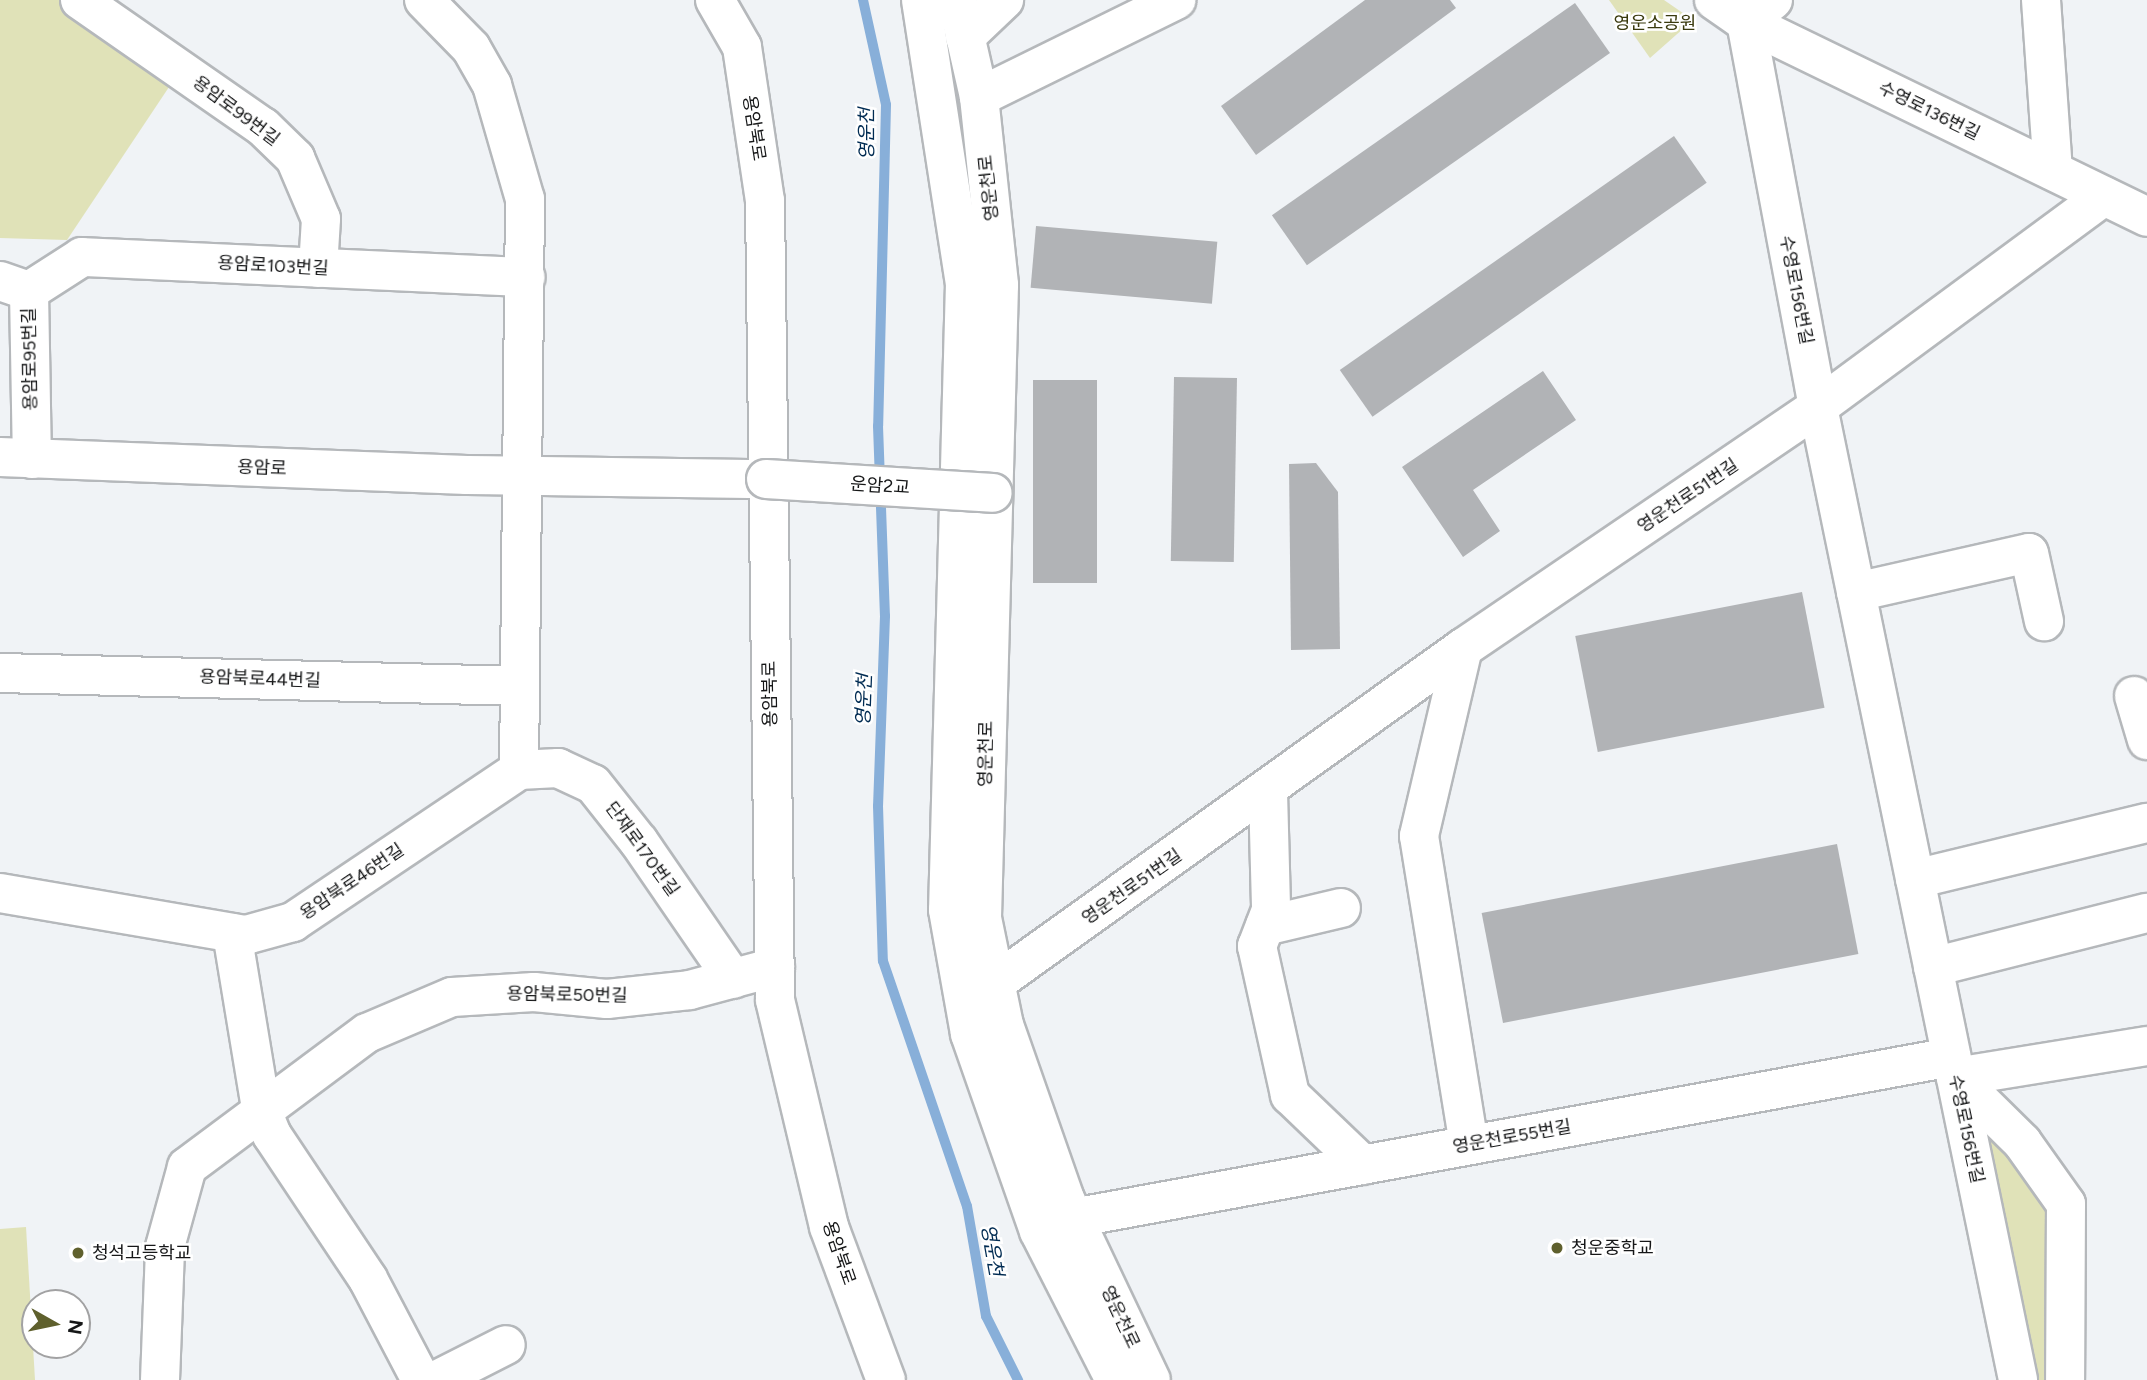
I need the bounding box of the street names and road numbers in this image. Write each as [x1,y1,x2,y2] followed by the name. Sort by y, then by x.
[188,71,284,151] street label: 용암로99번길
[1875,77,1983,145] street label: 수영로136번길
[738,94,770,162] street label: 용암북로
[975,154,1003,222] street label: 영운천로
[1775,234,1817,346] street label: 수영로156번길
[217,252,329,280] street label: 용암로103번길
[18,307,42,411] street label: 용암로95번길
[1633,454,1743,538] street label: 영운천로51번길
[237,456,287,480] street label: 용암로
[849,473,911,499] street label: 운암2교
[759,661,781,727] street label: 용암북로
[199,666,321,692] street label: 용암북로44번길
[975,721,997,787] street label: 영운천로
[601,798,683,900] street label: 단재로170번길
[296,839,408,925] street label: 용암북로46번길
[1078,845,1186,929] street label: 영운천로51번길
[506,983,628,1007] street label: 용암북로50번길
[1944,1073,1988,1185] street label: 수영로156번길
[1451,1116,1573,1158] street label: 영운천로55번길
[818,1218,860,1288] street label: 용암북로
[1096,1282,1144,1352] street label: 영운천로

